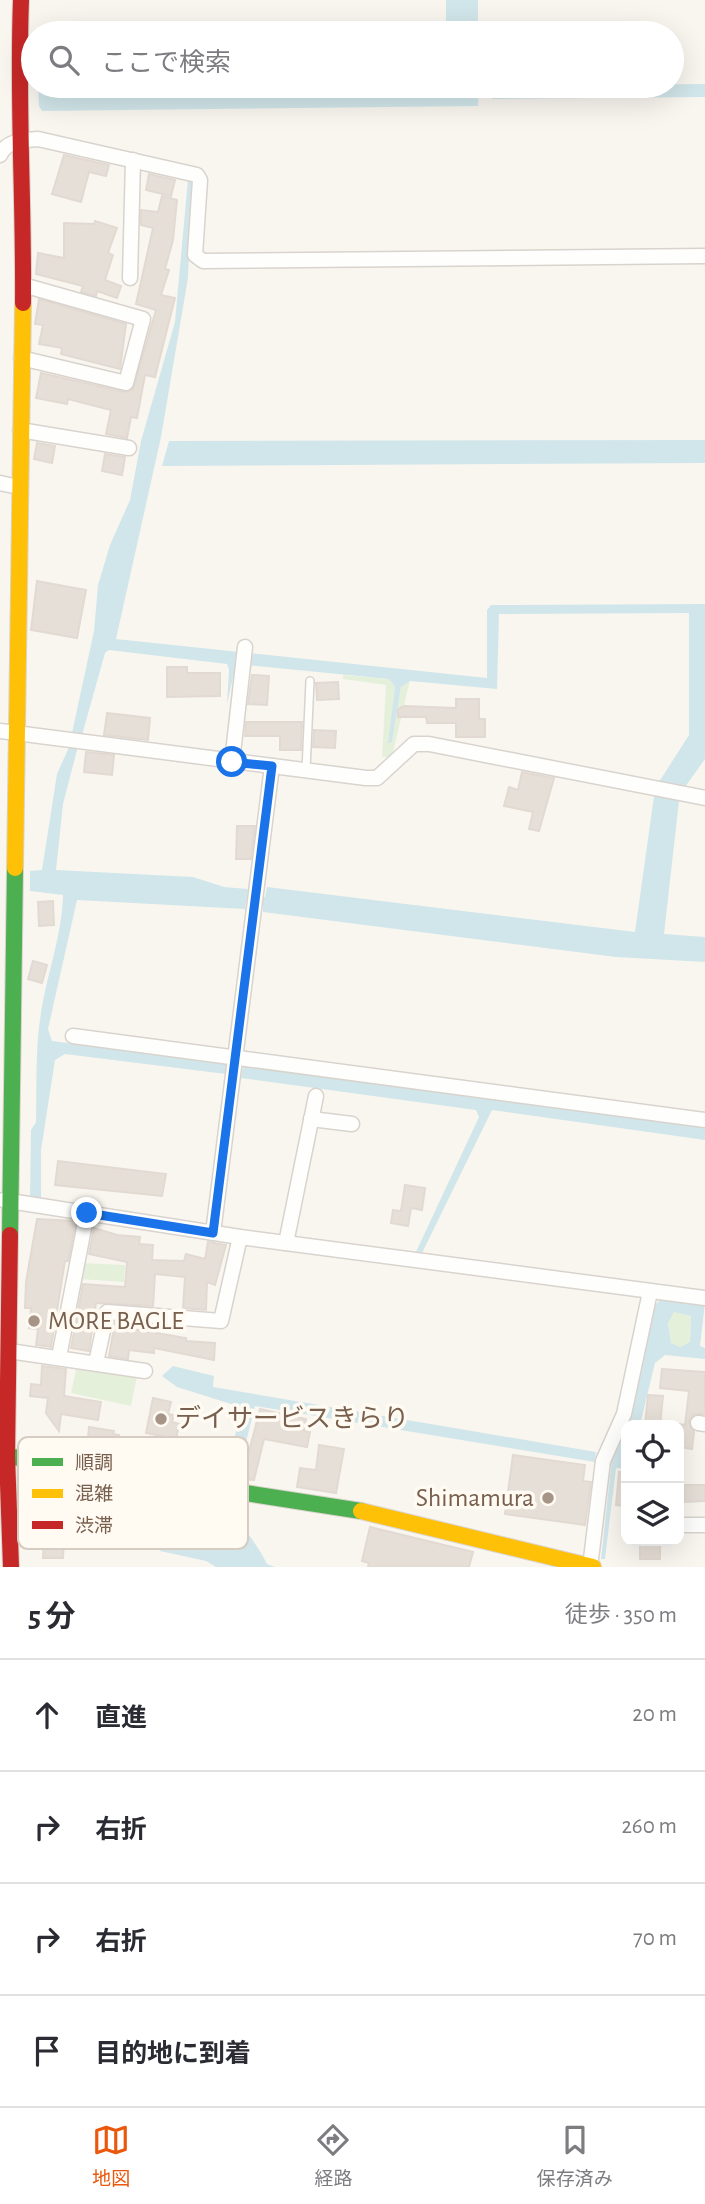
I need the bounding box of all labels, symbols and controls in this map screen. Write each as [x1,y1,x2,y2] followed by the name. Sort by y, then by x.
[21,21,684,98] search box
[45,41,83,79] icon: search
[101,50,231,76] text: ここで検索
[216,746,247,777] route start
[71,1197,102,1228] route end
[48,1308,184,1334] place label: MORE BAGLE
[26,1313,42,1329] marker: MORE BAGLE
[175,1404,409,1432] place label: デイサービスきらり
[153,1411,169,1427] marker: デイサービスきらり
[621,1420,684,1546] map controls
[621,1420,684,1483] button: locate
[18,1437,248,1549] legend
[75,1453,113,1473] text: 順調
[75,1483,113,1504] text: 混雑
[621,1483,684,1546] button: layers
[416,1485,534,1511] place label: Shimamura
[540,1490,556,1506] marker: Shimamura
[75,1515,113,1536] text: 渋滞
[28,1602,76,1632] text: 5 分
[565,1604,677,1627] text: 徒歩 · 350 m
[28,1696,66,1734] icon: ahead
[632,1703,677,1726] text: 20 m
[95,1705,147,1731] text: 直進
[28,1808,66,1846] icon: right
[621,1815,677,1838] text: 260 m
[95,1817,147,1843] text: 右折
[28,1920,66,1958] icon: right
[633,1927,677,1950] text: 70 m
[95,1929,147,1955] text: 右折
[28,2032,66,2070] icon: arrive
[95,2041,251,2067] text: 目的地に到着
[92,2121,130,2191] tab: 地図
[314,2121,353,2191] tab: 経路
[537,2121,613,2191] tab: 保存済み

